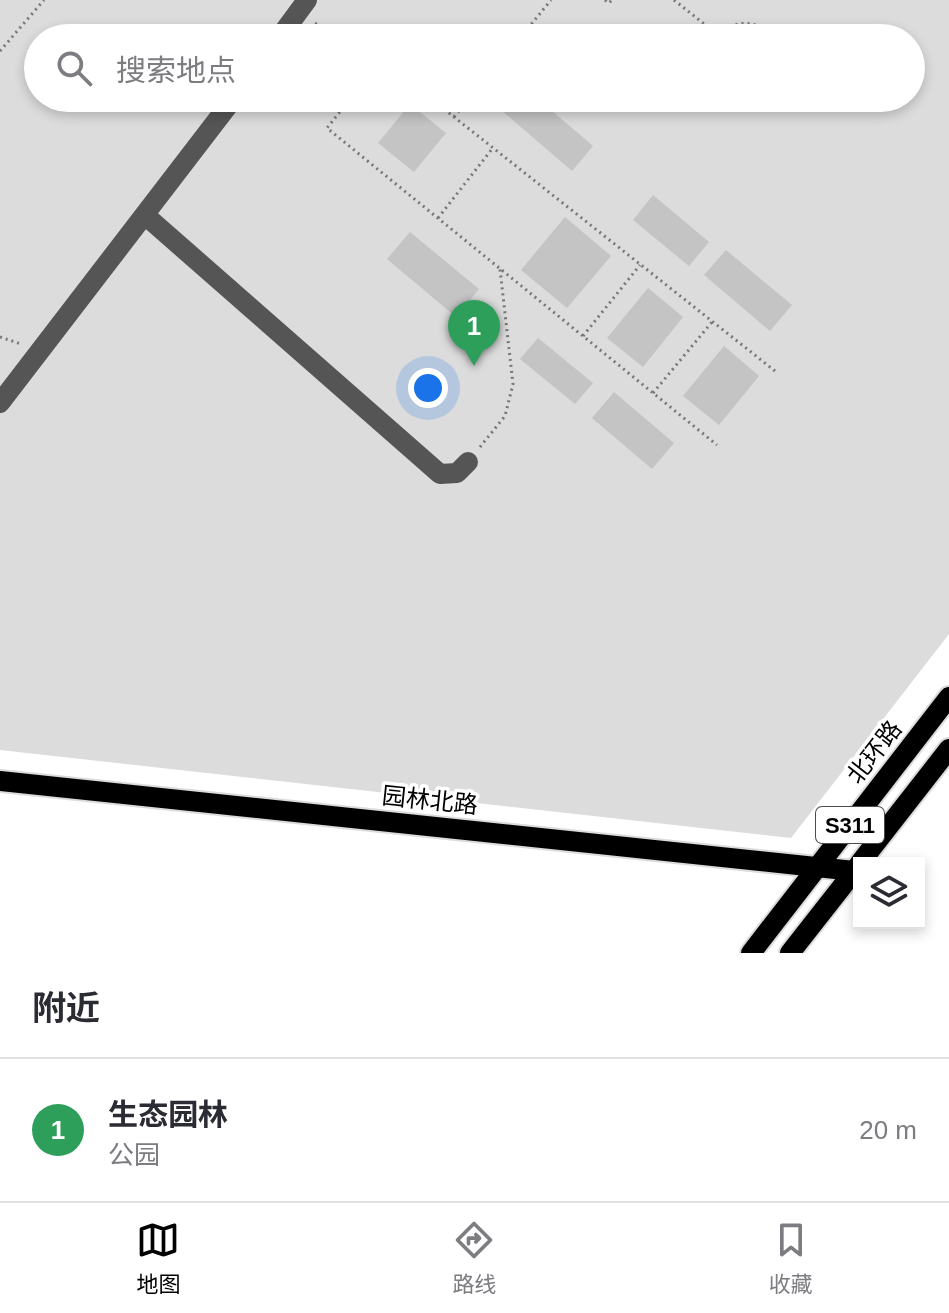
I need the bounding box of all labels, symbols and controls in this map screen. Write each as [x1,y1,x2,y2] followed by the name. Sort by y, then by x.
[24,24,925,112] search box
[52,46,96,90] icon: search
[116,54,236,87] text: 搜索地点
[448,300,500,366] pin: 1
[408,368,448,408] your location
[841,715,907,789] street label: 北环路
[381,782,479,818] street label: 园林北路
[816,807,884,843] road number: S311
[853,857,925,929] map controls
[853,857,925,929] button: layers
[32,989,100,1027] text: 附近
[108,1098,228,1131] text: 生态园林
[51,1115,65,1145] text: 1
[859,1115,917,1145] text: 20 m
[108,1140,160,1170] text: 公园
[136,1218,180,1298] tab: 地图
[452,1218,497,1298] tab: 路线
[769,1218,813,1298] tab: 收藏

